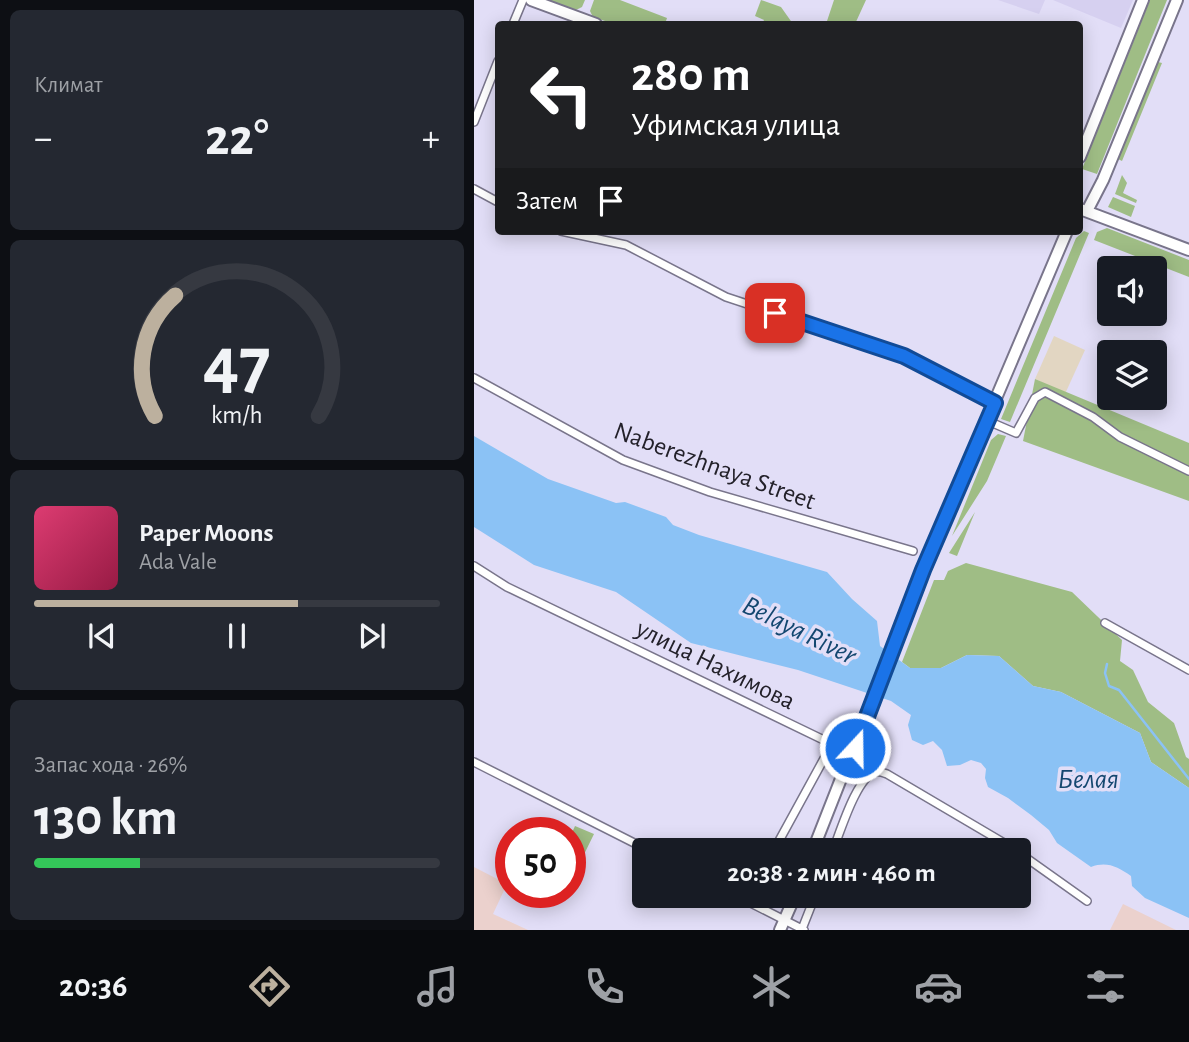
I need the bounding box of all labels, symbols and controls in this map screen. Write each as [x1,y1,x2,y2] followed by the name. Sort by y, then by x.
[516,49,607,140] icon: left
[631,51,751,100] text: 280 m
[34,74,103,97] text: Климат
[631,109,840,141] text: Уфимская улица
[205,112,269,164] text: 22°
[34,120,52,158] text: −
[422,120,440,158] text: +
[592,182,630,220] icon: arrive
[516,188,578,214] text: Затем
[1097,256,1167,410] map controls
[1097,256,1167,326] button: sound
[745,283,805,343] pin
[756,294,794,332] icon: arrive
[203,328,271,401] text: 47
[1097,340,1167,410] button: layers
[211,403,263,428] text: km/h
[611,417,819,514] street label: Naberezhnaya Street
[139,520,274,546] text: Paper Moons
[139,551,217,574] text: Ada Vale
[738,591,861,671] water label: Belaya River
[631,615,799,715] street label: улица Нахимова
[83,617,121,655] icon: previous
[218,617,256,655] icon: pause
[353,617,391,655] icon: next
[818,711,892,785] position arrow
[34,754,188,777] text: Запас хода · 26%
[1057,766,1119,794] water label: Белая
[34,792,178,844] text: 130 km
[495,817,586,908] speed limit sign: 50
[727,860,936,886] text: 20:38 · 2 мин · 460 m
[245,962,294,1011] icon: directions
[413,962,462,1011] icon: music
[580,962,629,1011] icon: phone
[747,962,796,1011] icon: climate
[914,962,963,1011] icon: car
[1081,962,1130,1011] icon: filters
[59,970,127,1002] text: 20:36

